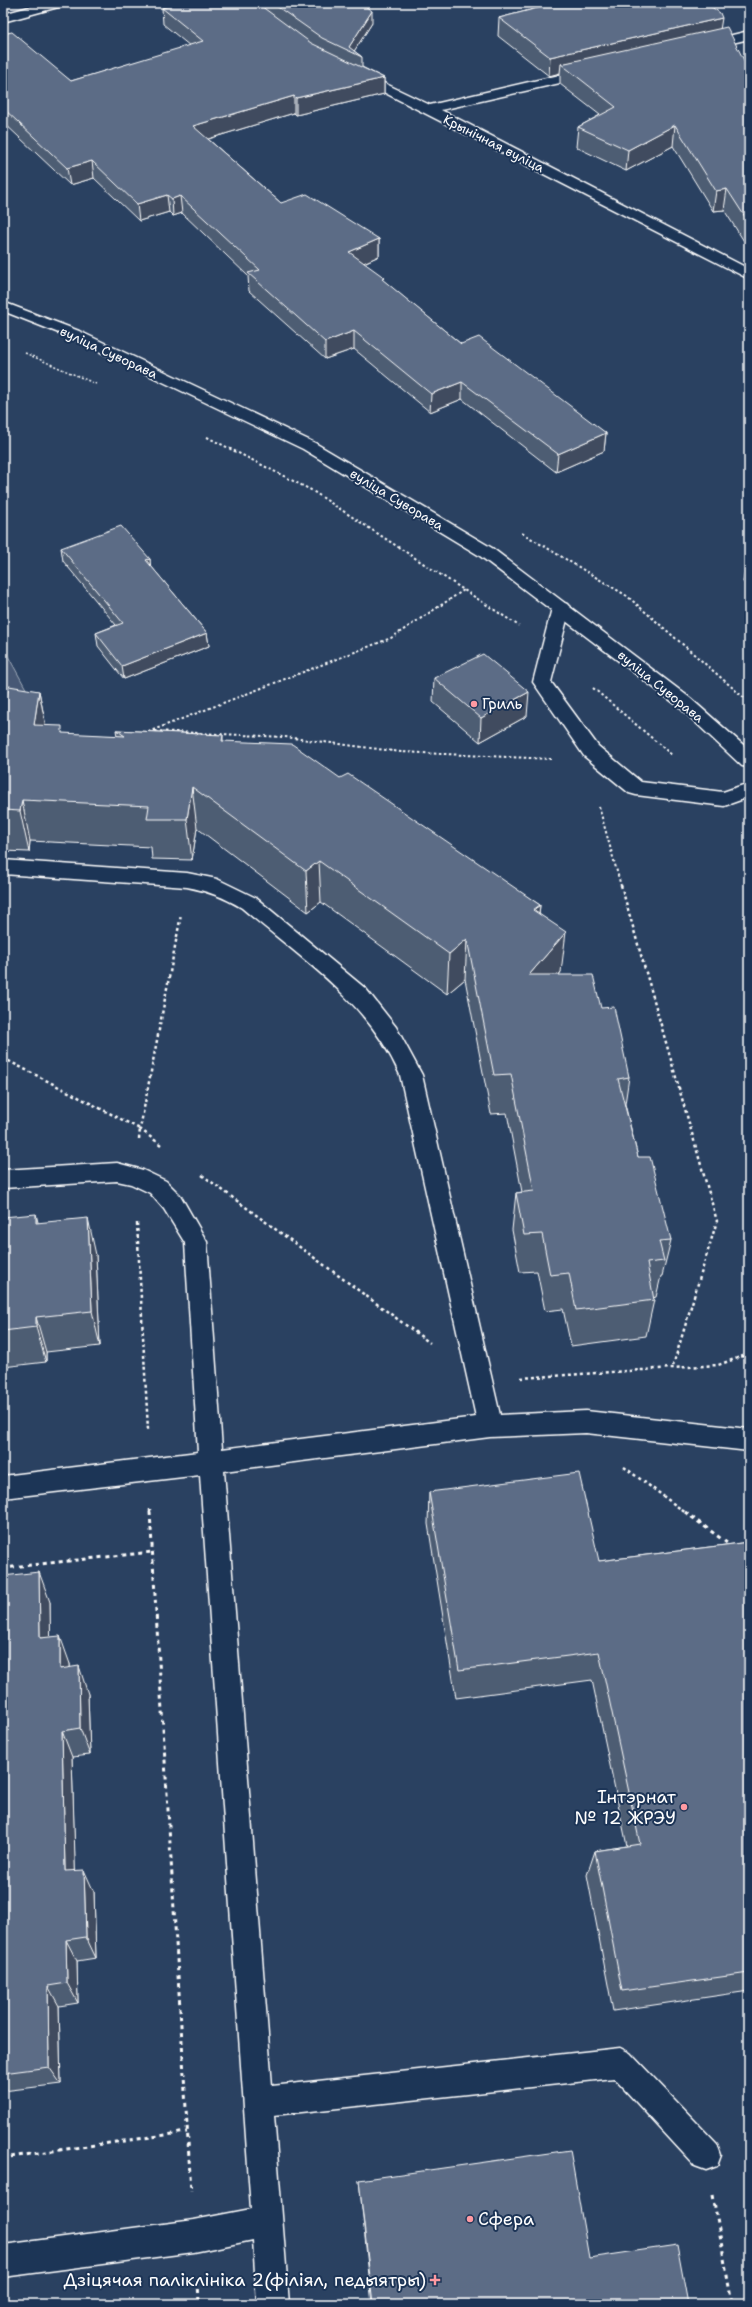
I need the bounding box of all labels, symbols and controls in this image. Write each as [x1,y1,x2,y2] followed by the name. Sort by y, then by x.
[440,111,547,176] street label: Крынічная вуліца
[57,322,160,383] street label: вуліца Суворава
[347,465,447,534] street label: вуліца Суворава
[614,646,707,726] street label: вуліца Суворава
[482,694,523,714] place label: Гриль
[469,699,479,709] marker: Гриль
[574,1785,677,1830] place label: Інтэрнат № 12 ЖРЭУ
[679,1802,689,1812] marker: Інтэрнат № 12 ЖРЭУ
[478,2207,534,2231] place label: Сфера
[465,2214,475,2224] marker: Сфера
[64,2268,426,2292] place label: Дзіцячая паліклініка 2(філіял, педыятры)
[429,2274,441,2286] marker: Дзіцячая паліклініка 2(філіял, педыятры)

